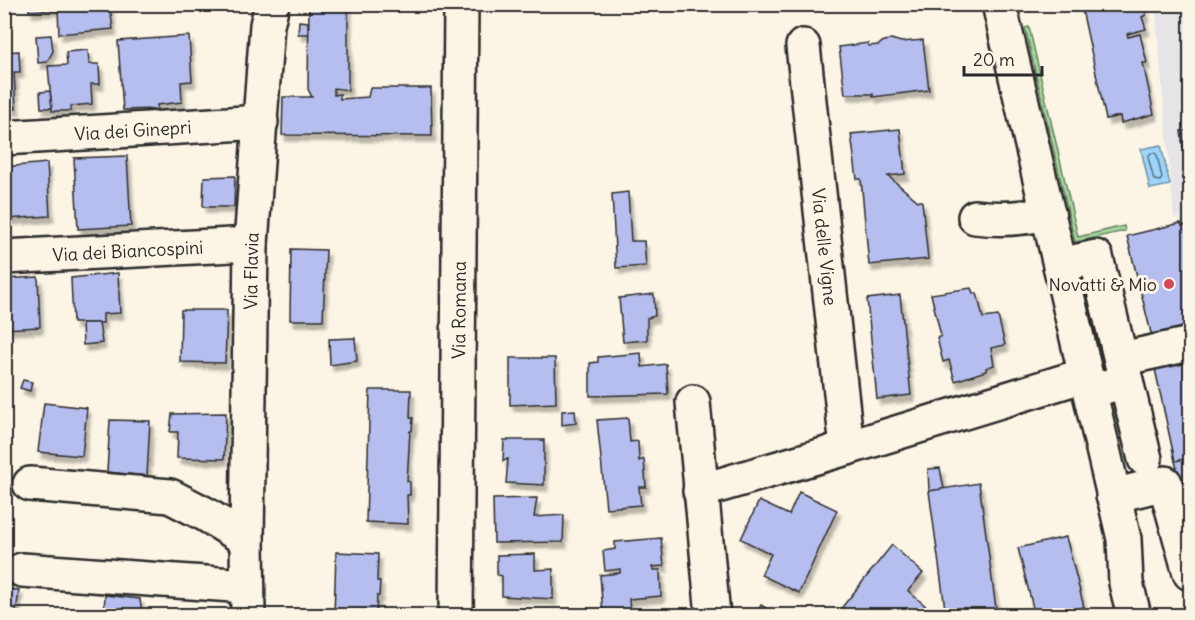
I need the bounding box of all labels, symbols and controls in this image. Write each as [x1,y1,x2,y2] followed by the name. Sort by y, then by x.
[964,39,1042,77] scale bar
[973,48,1015,71] text: 20 m
[74,115,192,145] street label: Via dei Ginepri
[807,187,843,307] street label: Via delle Vigne
[239,231,263,310] street label: Via Flavia
[52,235,204,266] street label: Via dei Biancospini
[447,261,470,359] street label: Via Romana
[1049,273,1157,296] place label: Novatti & Mio
[1162,277,1176,291] marker: Novatti & Mio

